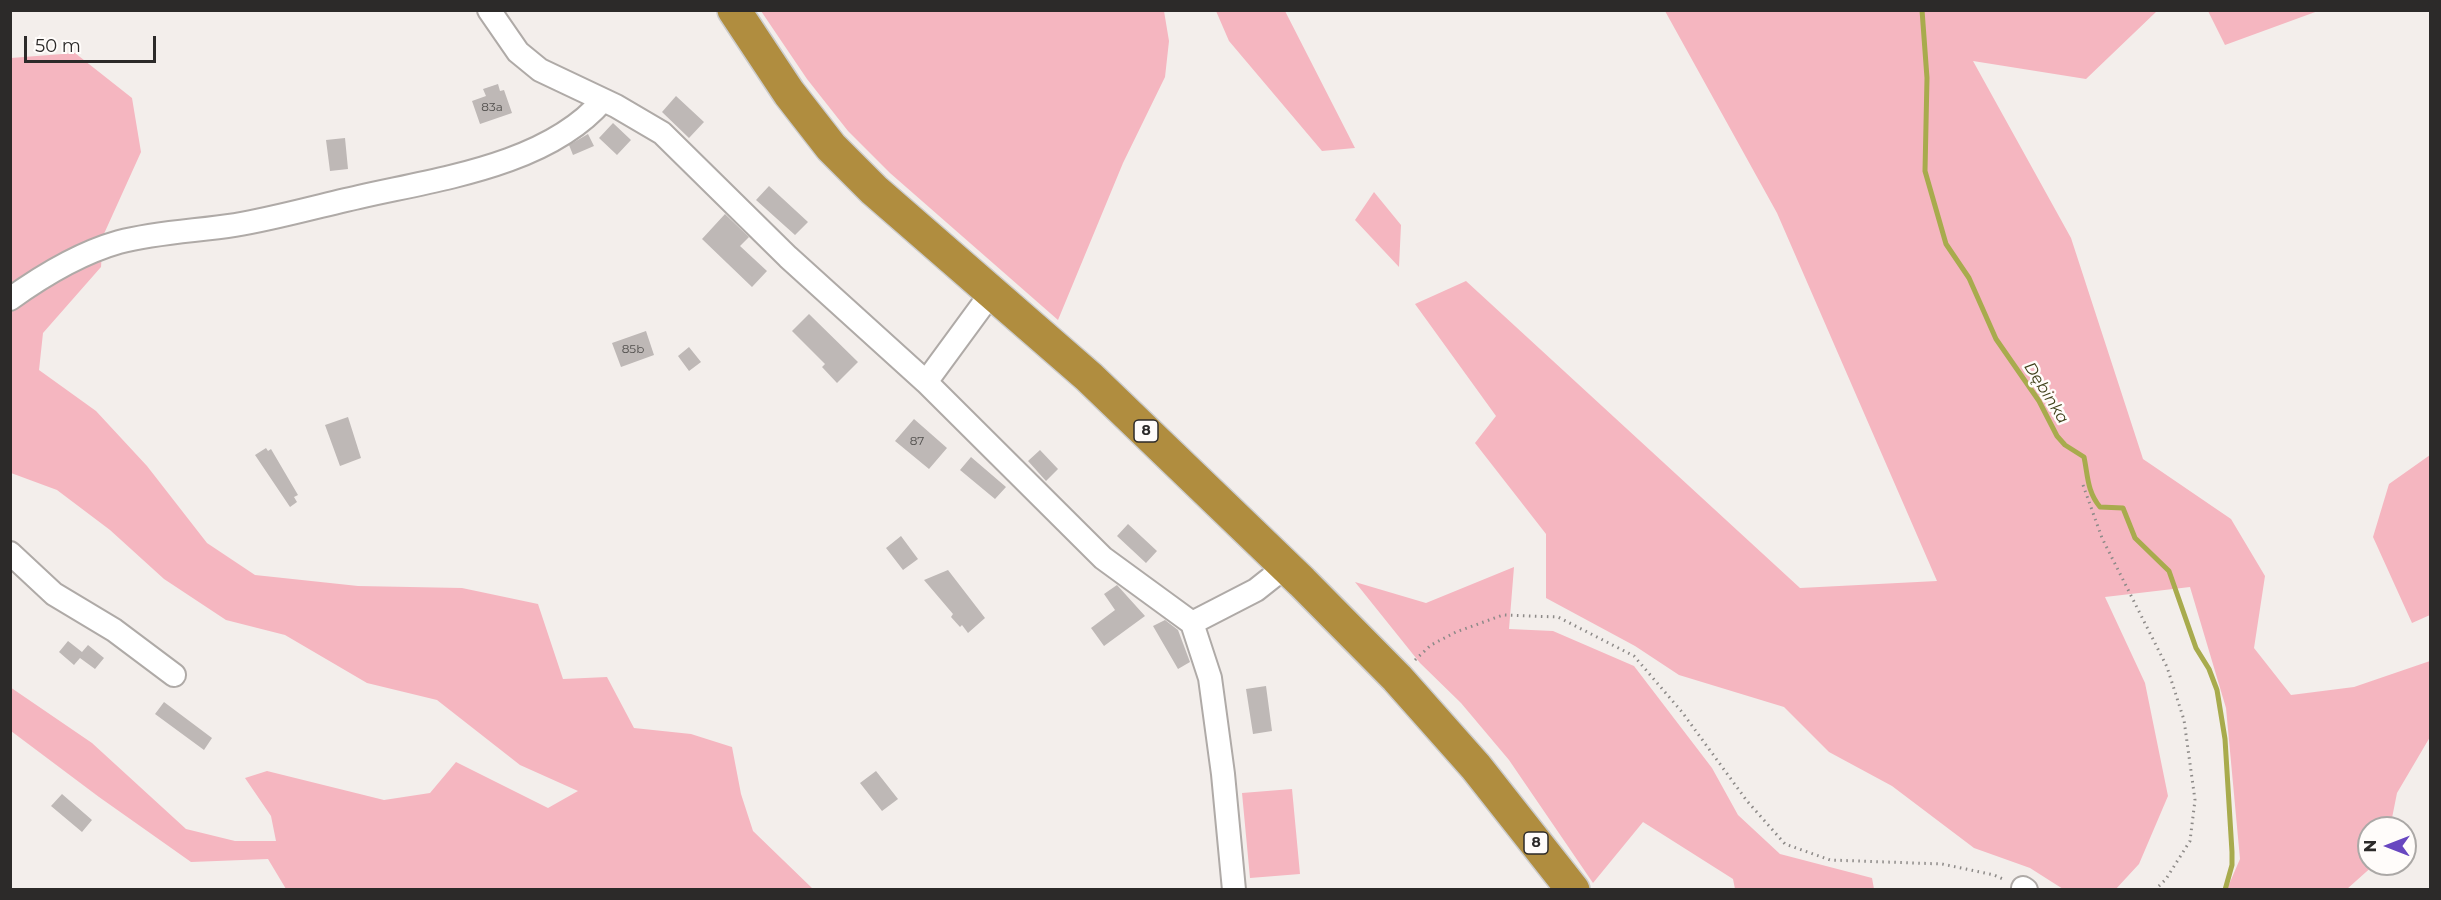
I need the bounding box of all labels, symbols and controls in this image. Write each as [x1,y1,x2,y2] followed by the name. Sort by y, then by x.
[27,24,159,62] scale bar
[35,35,81,57] text: 50 m
[481,100,503,114] house number: 83a
[622,342,644,356] house number: 85b
[2020,359,2072,427] water label: Dębinka
[1134,420,1158,442] road number: 8
[910,434,924,448] house number: 87
[2357,816,2417,876] north arrow
[1524,832,1548,854] road number: 8
[2361,840,2380,852] text: N

